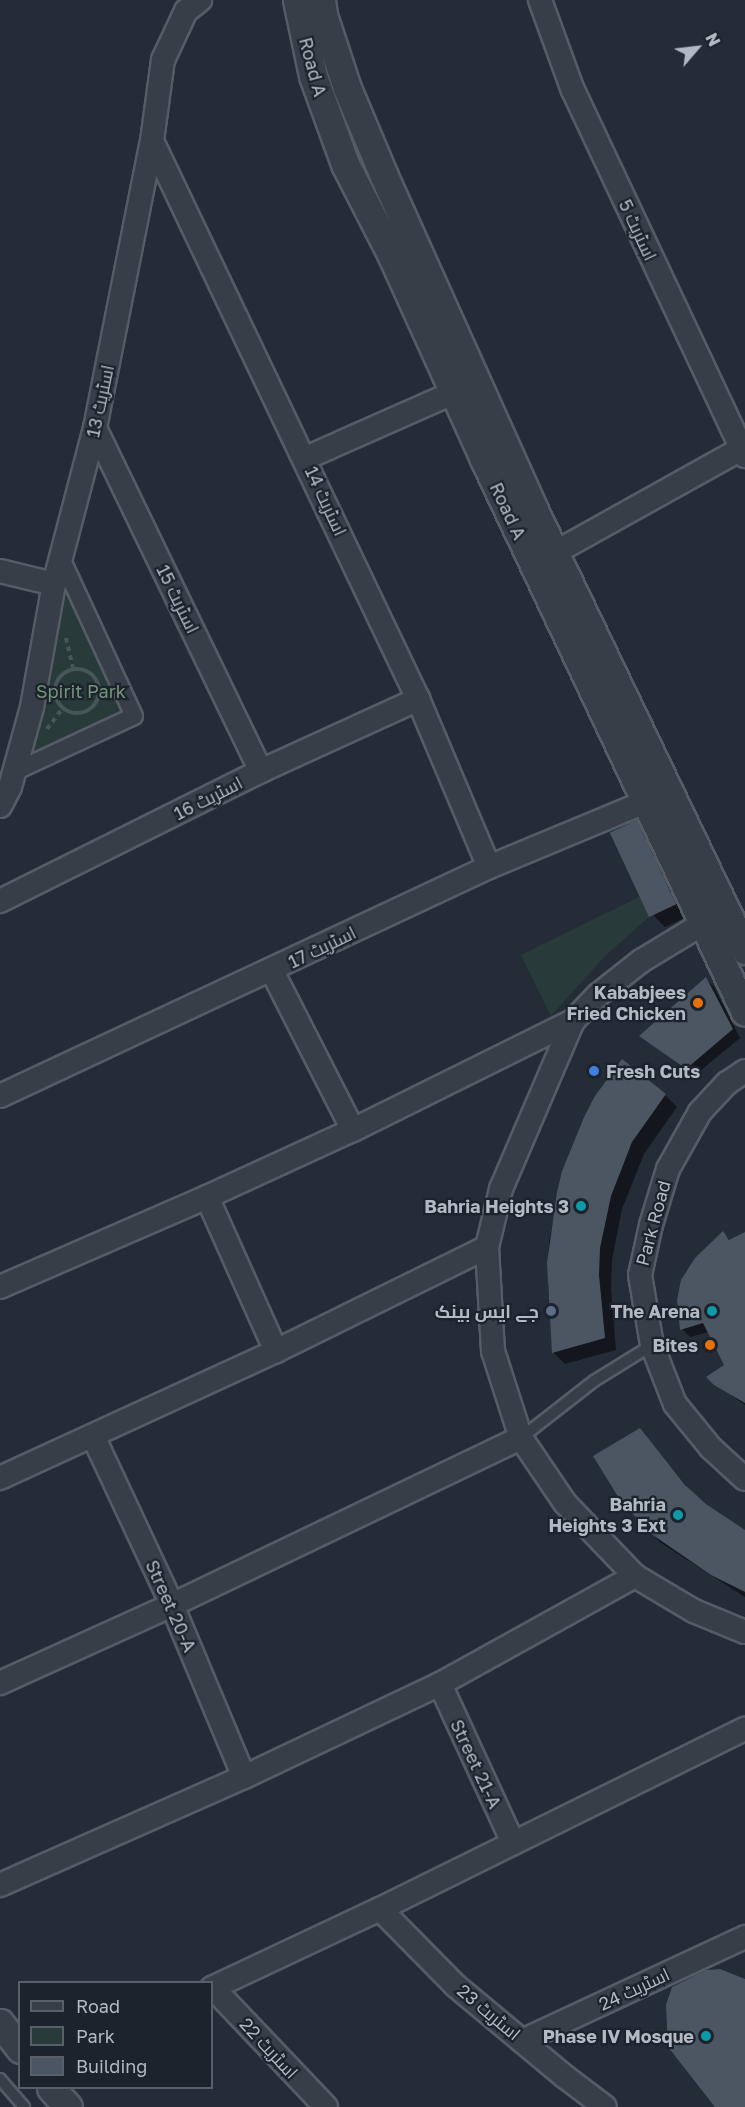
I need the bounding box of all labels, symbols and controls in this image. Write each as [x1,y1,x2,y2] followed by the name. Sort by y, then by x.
[667,18,727,78] north arrow
[701,29,725,50] text: N
[295,35,331,99] street label: Road A
[615,196,661,264] street label: اسٹریٹ 5
[82,363,118,439] street label: اسٹریٹ 13
[301,463,351,539] street label: اسٹریٹ 14
[485,479,531,543] street label: Road A
[152,561,204,637] street label: اسٹریٹ 15
[36,680,126,702] park label: Spirit Park
[170,772,246,824] street label: اسٹریٹ 16
[285,921,359,973] street label: اسٹریٹ 17
[567,982,686,1024] place label: Kababjees Fried Chicken
[691,996,705,1010] marker: Kababjees Fried Chicken
[606,1060,700,1082] place label: Fresh Cuts
[587,1064,601,1078] marker: Fresh Cuts
[631,1178,675,1268] street label: Park Road
[424,1195,569,1217] place label: Bahria Heights 3
[574,1199,588,1213] marker: Bahria Heights 3
[435,1300,539,1322] place label: جے ایس بینک
[611,1300,700,1322] place label: The Arena
[544,1304,558,1318] marker: جے ایس بینک
[705,1304,719,1318] marker: The Arena
[652,1334,698,1356] place label: Bites
[703,1338,717,1352] marker: Bites
[548,1494,666,1537] place label: Bahria Heights 3 Ext
[671,1508,685,1522] marker: Bahria Heights 3 Ext
[141,1557,201,1655] street label: Street 20-A
[446,1716,506,1812] street label: Street 21-A
[595,1963,673,2015] street label: اسٹریٹ 24
[453,1979,525,2045] street label: اسٹریٹ 23
[18,1981,213,2089] legend
[76,1995,120,2017] text: Road
[235,2013,303,2083] street label: اسٹریٹ 22
[76,2025,115,2047] text: Park
[543,2025,694,2047] place label: Phase IV Mosque
[699,2029,713,2043] marker: Phase IV Mosque
[76,2055,147,2077] text: Building

